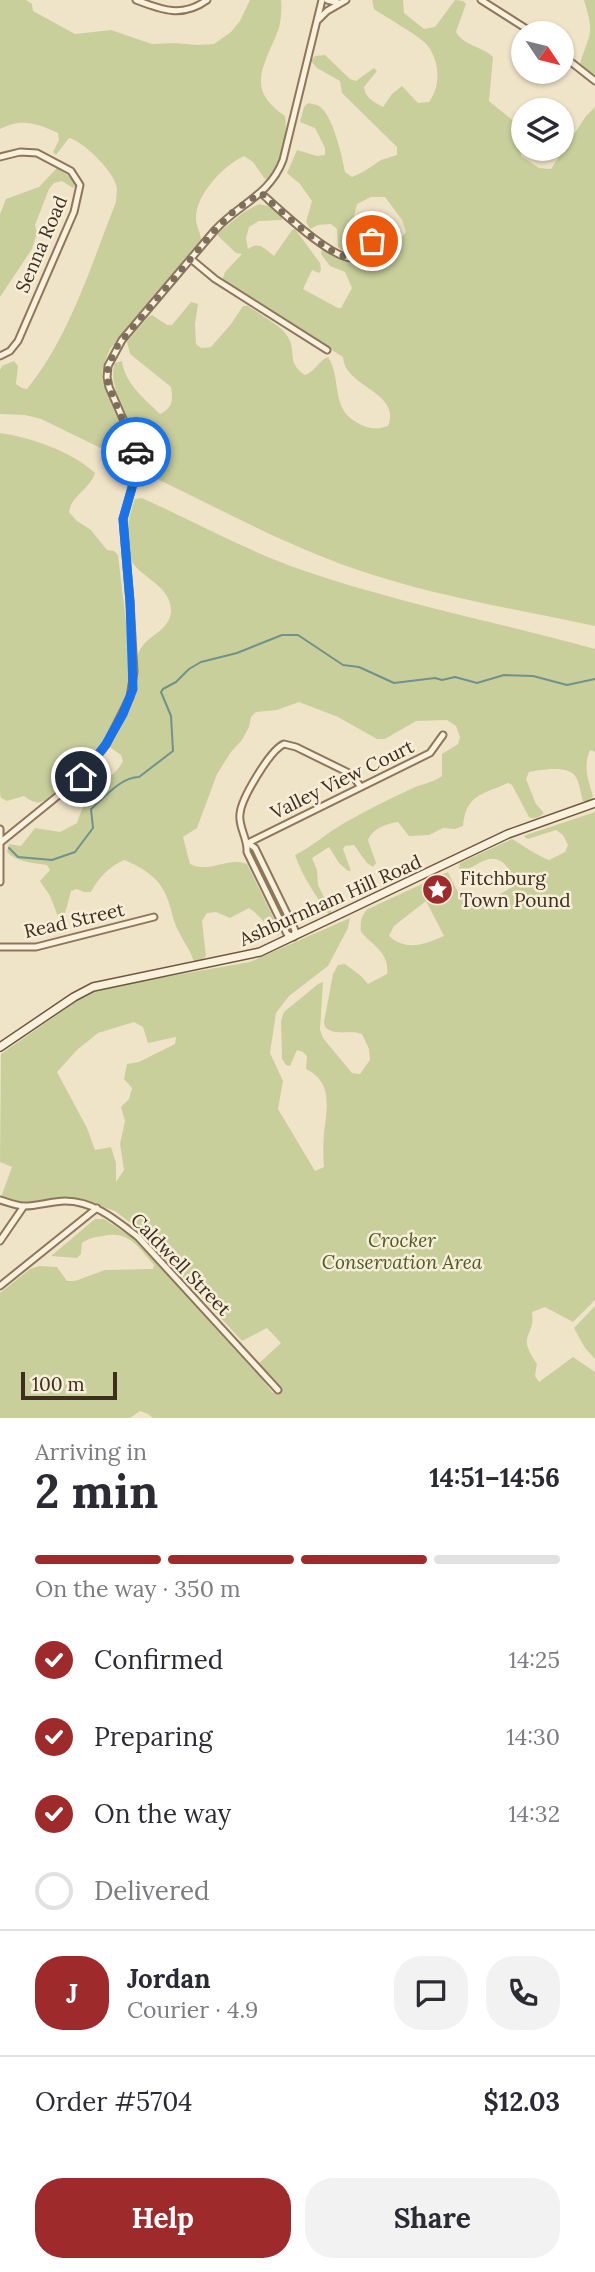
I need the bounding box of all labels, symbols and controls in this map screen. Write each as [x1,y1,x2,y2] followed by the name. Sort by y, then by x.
[511,21,574,84] north arrow
[511,21,574,161] map controls
[511,98,574,161] button: layers
[10,192,72,296] street label: Senna Road
[342,211,402,271] pin
[353,222,391,260] icon: bag
[101,417,171,487] courier
[117,433,155,471] icon: car
[265,734,418,825] street label: Valley View Court
[51,747,111,807] pin
[62,758,100,796] icon: home
[234,849,425,951] street label: Ashburnham Hill Road
[460,866,571,912] place label: Fitchburg Town Pound
[420,872,454,906] place icon: Fitchburg Town Pound
[22,897,127,943] street label: Read Street
[126,1207,237,1321] street label: Caldwell Street
[322,1228,483,1274] park label: Crocker Conservation Area
[21,1369,117,1401] scale bar
[32,1372,85,1396] text: 100 m
[35,1437,147,1466] text: Arriving in
[429,1461,560,1494] text: 14:51–14:56
[35,1462,158,1521] text: 2 min
[35,1574,241,1603] text: On the way · 350 m
[35,1641,73,1679] icon: check
[94,1643,223,1676] text: Confirmed
[509,1645,560,1674] text: 14:25
[35,1718,73,1756] icon: check
[94,1720,213,1753] text: Preparing
[506,1722,560,1751] text: 14:30
[35,1795,73,1833] icon: check
[94,1797,231,1830] text: On the way
[508,1799,560,1828] text: 14:32
[94,1874,210,1907] text: Delivered
[394,1956,468,2030] button: chat
[486,1956,560,2030] button: phone
[127,1962,211,1995] text: Jordan
[66,1977,78,2010] text: J
[127,1995,258,2024] text: Courier · 4.9
[35,2085,192,2118] text: Order #5704
[484,2085,560,2118] text: $12.03
[35,2178,291,2258] button: Help
[305,2178,560,2258] button: Share

